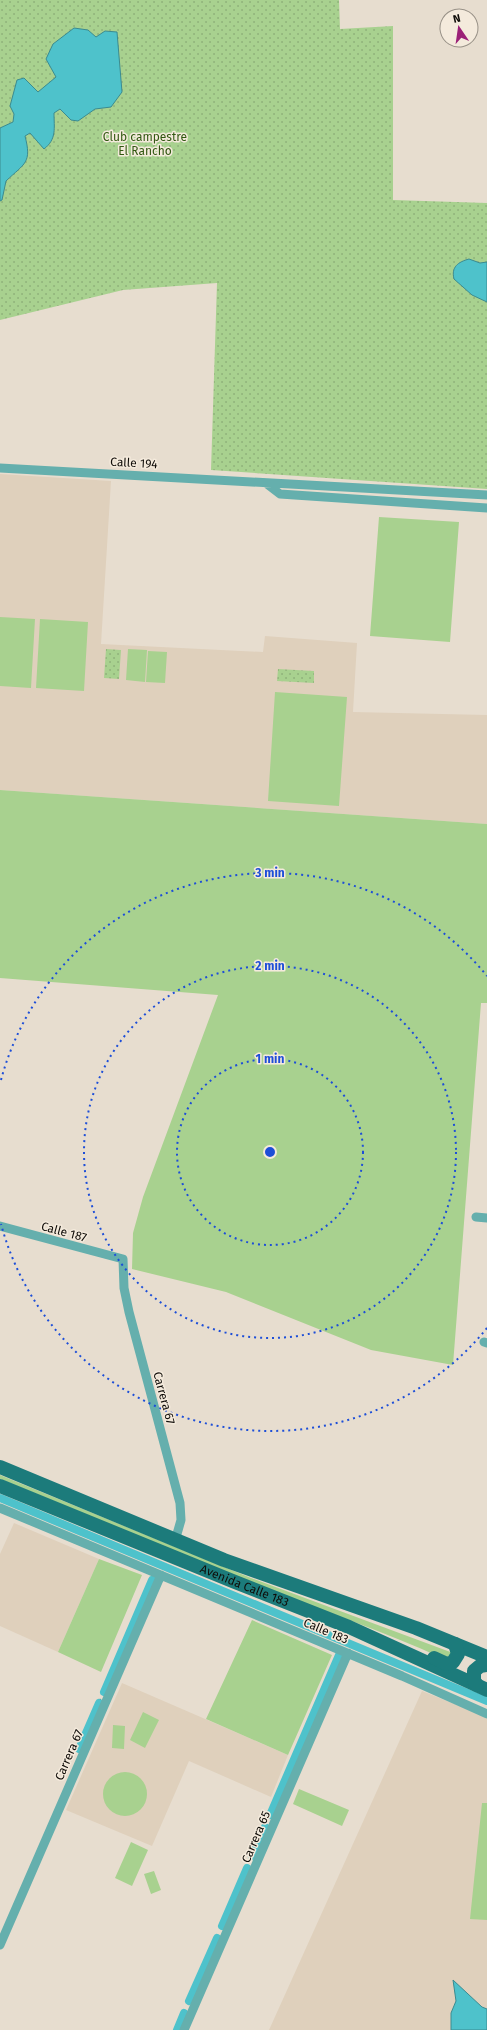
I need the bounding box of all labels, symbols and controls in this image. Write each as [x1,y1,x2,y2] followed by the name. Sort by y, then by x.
[439,8,479,48] north arrow
[452,12,462,26] text: N
[103,130,187,158] park label: Club campestre El Rancho
[110,455,159,471] street label: Calle 194
[254,866,285,880] text: 3 min
[255,959,285,973] text: 2 min
[256,1052,284,1066] text: 1 min
[263,1145,277,1159] centre of rings
[40,1219,88,1245] street label: Calle 187
[150,1370,178,1426] street label: Carrera 67
[198,1562,291,1610] street label: Avenida Calle 183
[301,1615,351,1647] street label: Calle 183
[52,1727,86,1783] street label: Carrera 67
[239,1809,273,1865] street label: Carrera 65

